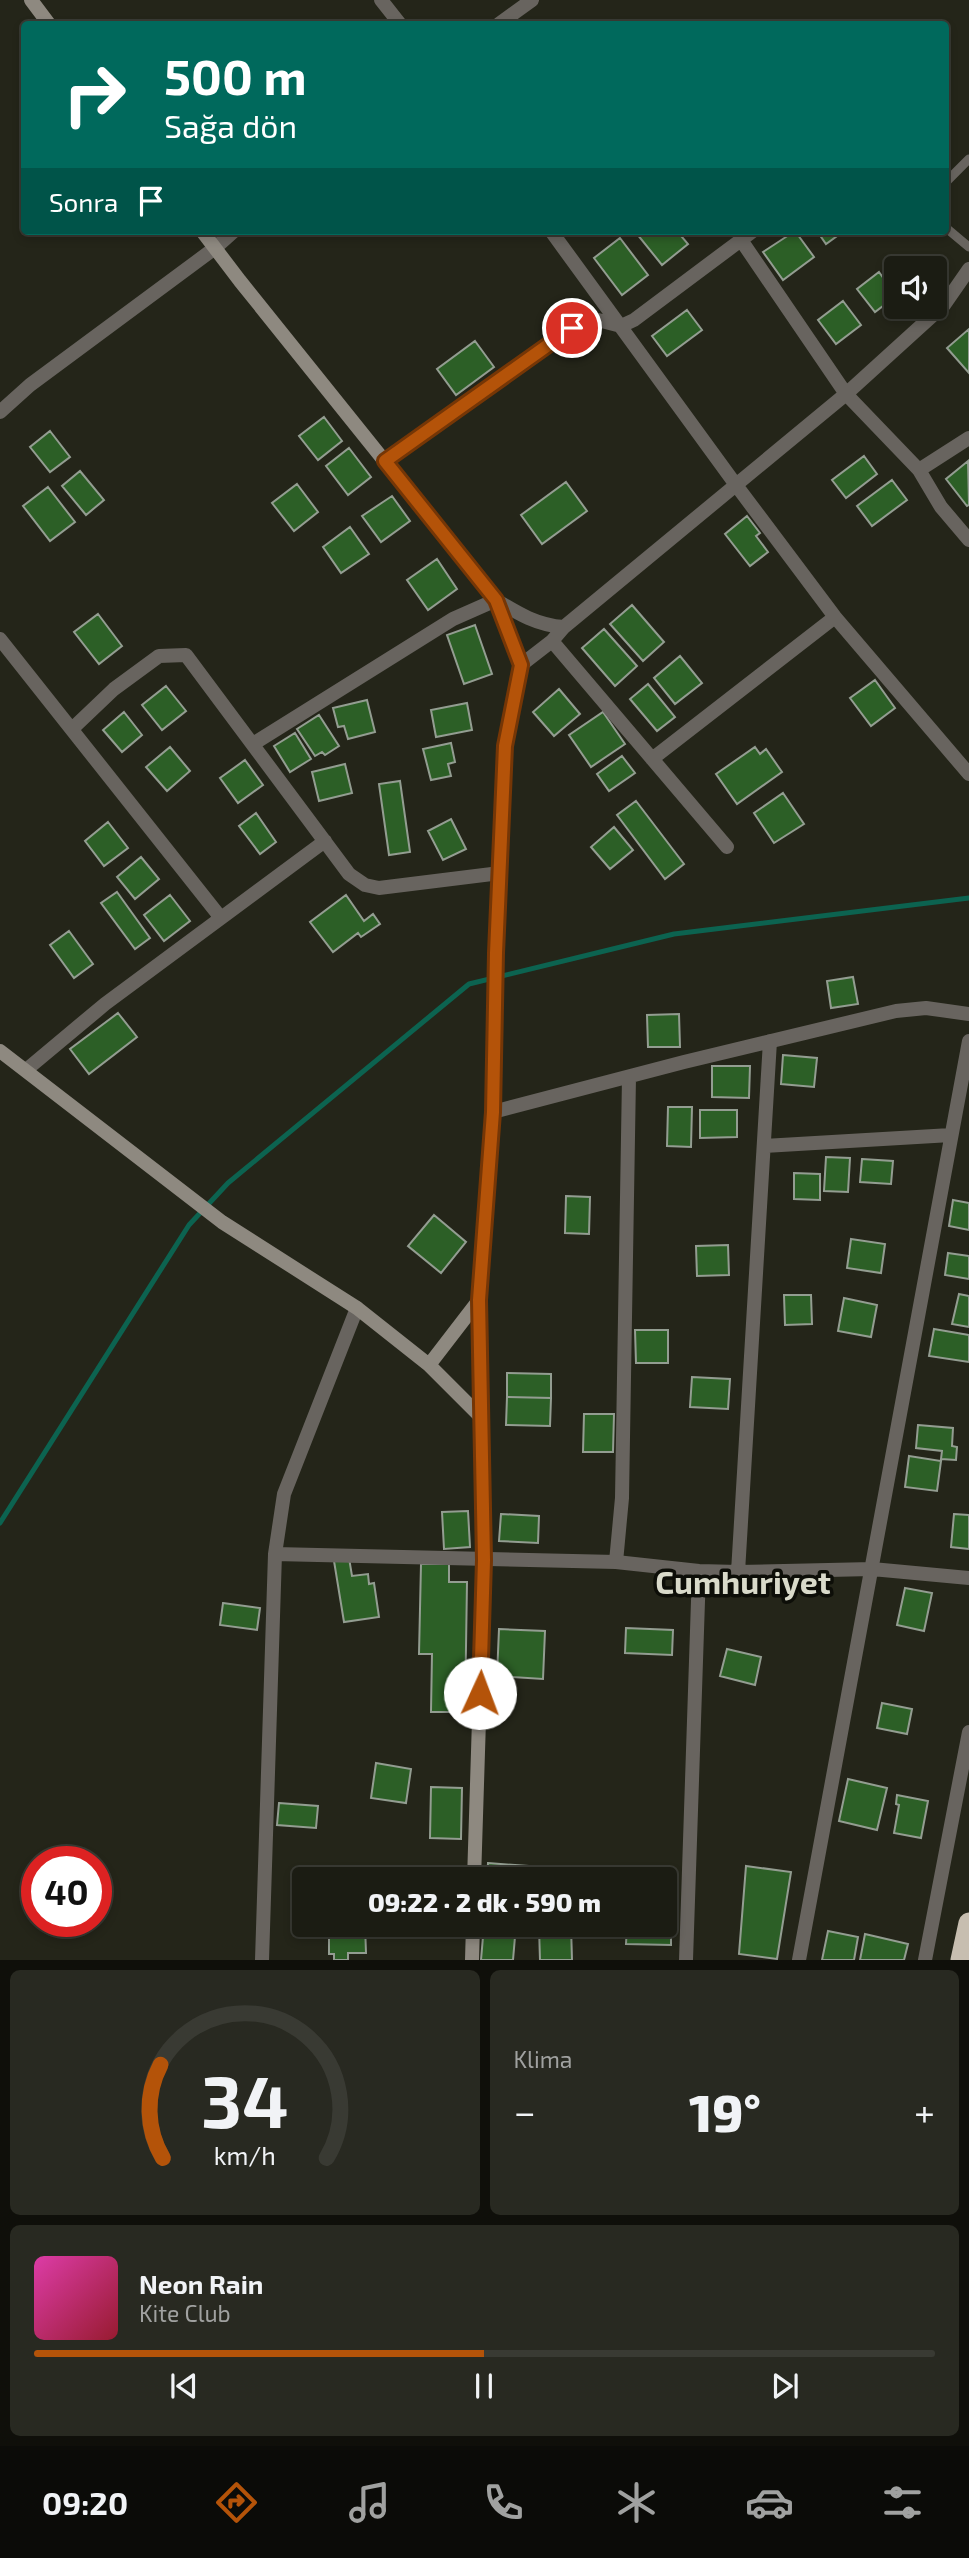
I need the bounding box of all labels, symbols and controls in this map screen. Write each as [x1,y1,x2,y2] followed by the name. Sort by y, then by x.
[164,46,307,105] text: 500 m
[49,49,140,140] icon: right
[164,106,297,144] text: Sağa dön
[132,182,170,220] icon: arrive
[49,186,118,217] text: Sonra
[884,256,947,319] map controls
[884,256,947,319] button: sound
[542,298,602,358] pin
[553,309,591,347] icon: arrive
[655,1562,831,1601] district label: Cumhuriyet
[443,1656,517,1730] position arrow
[21,1846,112,1937] speed limit sign: 40
[368,1886,601,1917] text: 09:22 · 2 dk · 590 m
[514,2045,572,2073] text: Klima
[201,2056,289,2144] text: 34
[689,2080,761,2142] text: 19°
[514,2088,536,2134] text: −
[914,2088,935,2134] text: +
[214,2140,276,2170] text: km/h
[139,2268,264,2299] text: Neon Rain
[139,2299,231,2327] text: Kite Club
[165,2367,203,2405] icon: previous
[465,2367,503,2405] icon: pause
[766,2367,804,2405] icon: next
[212,2478,261,2527] icon: directions
[345,2478,394,2527] icon: music
[479,2478,528,2527] icon: phone
[612,2478,661,2527] icon: climate
[745,2478,794,2527] icon: car
[878,2478,927,2527] icon: filters
[42,2483,128,2521] text: 09:20

